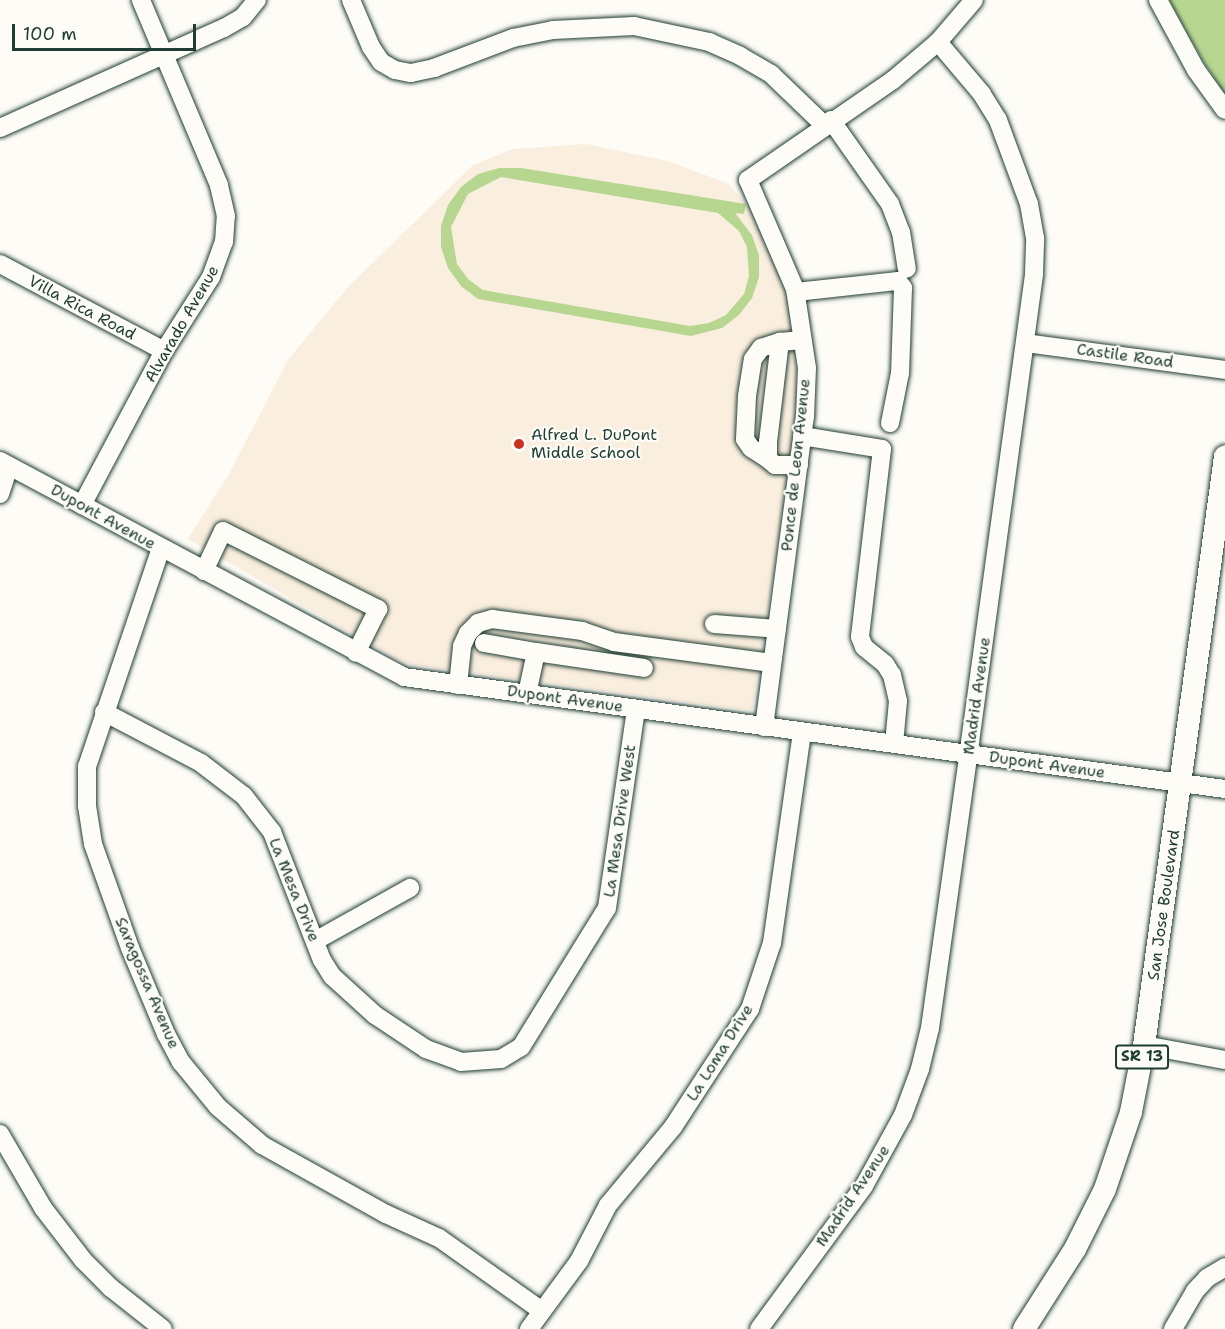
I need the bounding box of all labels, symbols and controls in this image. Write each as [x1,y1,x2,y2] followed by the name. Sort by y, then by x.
[15,12,200,50] scale bar
[23,22,77,46] text: 100 m
[141,262,223,386] street label: Alvarado Avenue
[25,272,139,344] street label: Villa Rica Road
[1075,340,1175,372] street label: Castile Road
[777,378,815,552] street label: Ponce de Leon Avenue
[531,425,657,463] place label: Alfred L. DuPont Middle School
[512,437,526,451] marker: Alfred L. DuPont Middle School
[47,480,159,554] street label: Dupont Avenue
[959,636,995,756] street label: Madrid Avenue
[506,681,624,717] street label: Dupont Avenue
[600,743,640,899] street label: La Mesa Drive West
[988,747,1106,783] street label: Dupont Avenue
[1144,828,1184,982] street label: San Jose Boulevard
[264,835,324,945] street label: La Mesa Drive
[111,914,183,1052] street label: Saragossa Avenue
[683,1001,757,1105] street label: La Loma Drive
[1115,1045,1169,1069] road number: SR 13
[812,1142,894,1250] street label: Madrid Avenue

